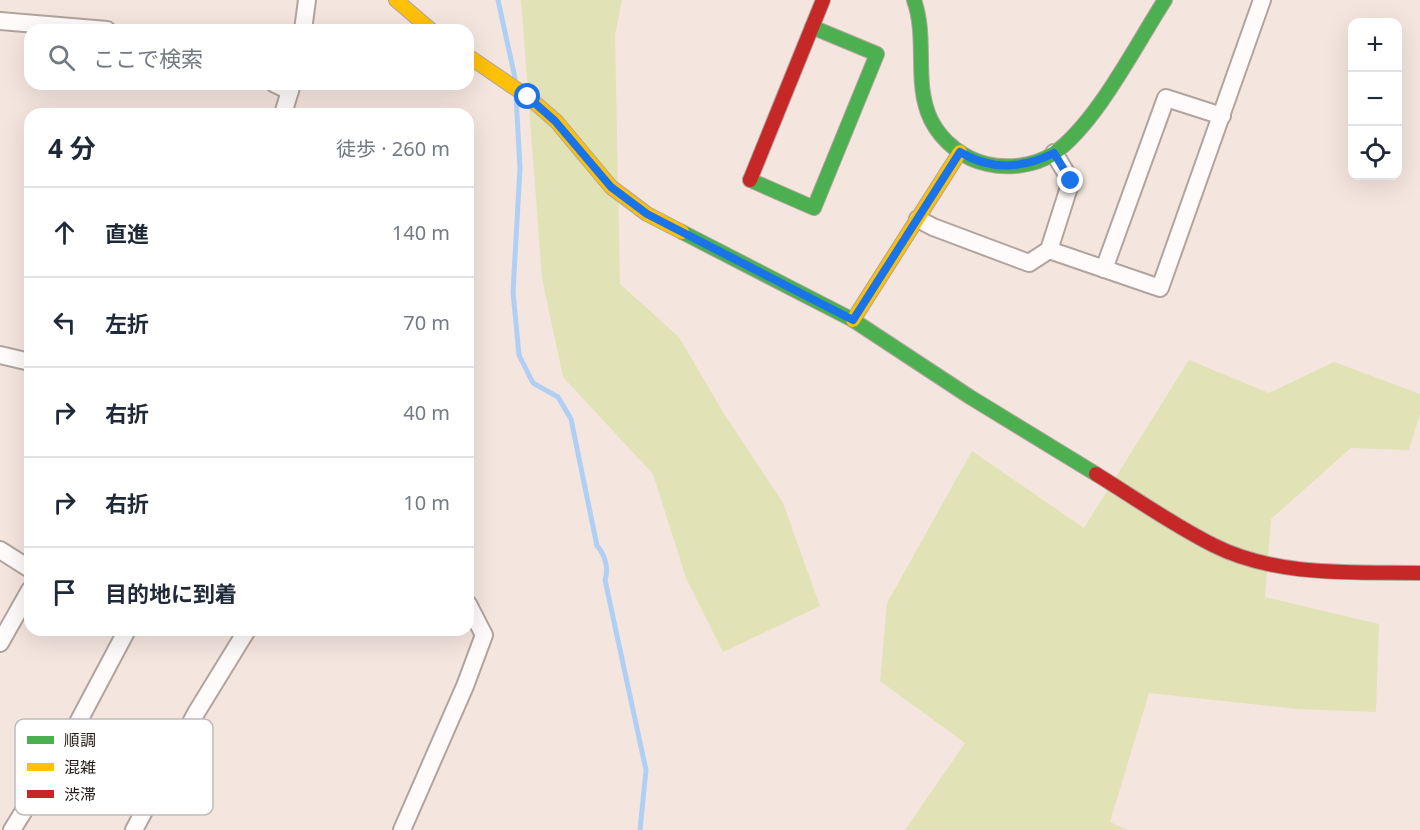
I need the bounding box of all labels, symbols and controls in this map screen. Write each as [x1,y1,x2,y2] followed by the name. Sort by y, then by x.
[1348,18,1402,180] map controls
[1348,18,1402,72] button: +
[24,24,474,90] search box
[45,41,78,74] icon: search
[93,43,203,73] text: ここで検索
[1348,72,1402,126] button: −
[514,83,540,109] route start
[1348,126,1402,180] button: locate
[48,130,96,166] text: 4 分
[336,135,450,162] text: 徒歩 · 260 m
[1057,167,1083,193] route end
[48,216,81,249] icon: ahead
[105,218,149,248] text: 直進
[392,219,450,246] text: 140 m
[48,306,81,339] icon: left
[105,308,149,338] text: 左折
[403,309,450,336] text: 70 m
[48,396,81,429] icon: right
[105,398,149,428] text: 右折
[403,399,450,426] text: 40 m
[48,486,81,519] icon: right
[105,488,149,518] text: 右折
[403,489,450,516] text: 10 m
[48,576,81,609] icon: arrive
[105,578,237,608] text: 目的地に到着
[15,719,213,815] legend
[64,729,96,751] text: 順調
[64,756,96,778] text: 混雑
[64,783,96,805] text: 渋滞

